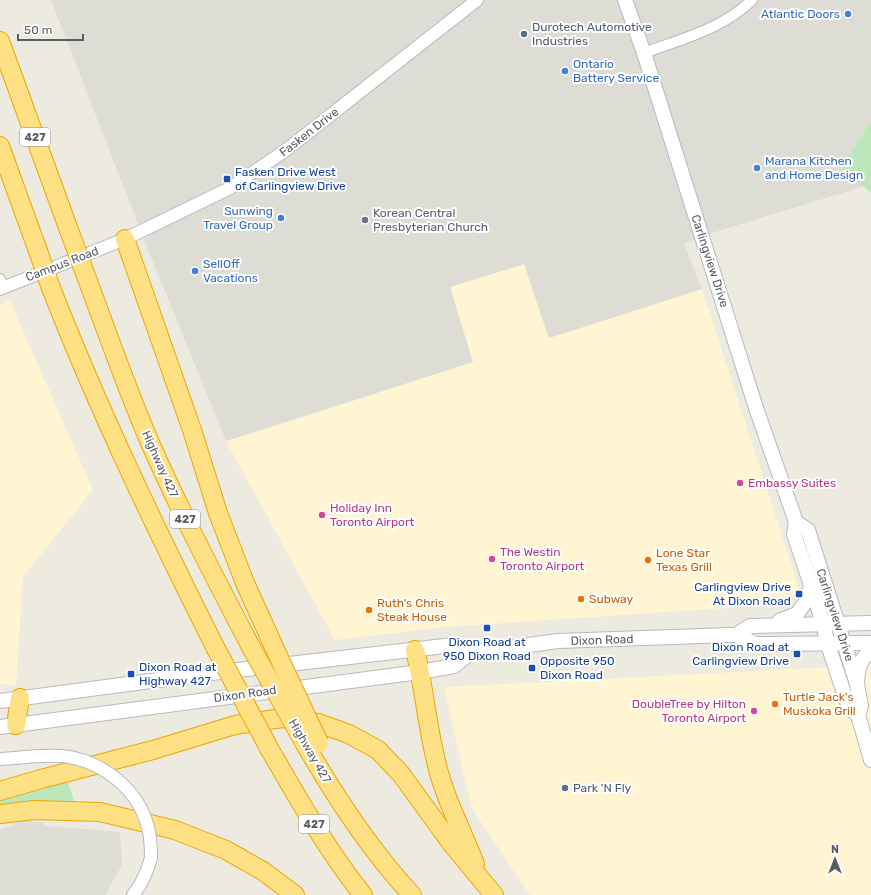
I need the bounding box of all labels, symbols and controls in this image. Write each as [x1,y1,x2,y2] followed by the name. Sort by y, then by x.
[761,7,840,21] place label: Atlantic Doors
[843,9,853,19] marker: Atlantic Doors
[18,16,83,42] scale bar
[532,20,652,48] place label: Durotech Automotive Industries
[24,23,52,37] text: 50 m
[519,29,529,39] marker: Durotech Automotive Industries
[573,57,659,85] place label: Ontario Battery Service
[560,66,570,76] marker: Ontario Battery Service
[277,104,342,159] street label: Fasken Drive
[20,128,50,146] road number: 427
[765,154,863,182] place label: Marana Kitchen and Home Design
[752,163,762,173] marker: Marana Kitchen and Home Design
[235,165,346,193] place label: Fasken Drive West of Carlingview Drive
[222,174,232,184] marker: Fasken Drive West of Carlingview Drive
[203,204,273,232] place label: Sunwing Travel Group
[373,206,488,234] place label: Korean Central Presbyterian Church
[276,213,286,223] marker: Sunwing Travel Group
[688,213,732,309] street label: Carlingview Drive
[360,215,370,225] marker: Korean Central Presbyterian Church
[23,244,101,284] street label: Campus Road
[203,257,258,285] place label: SellOff Vacations
[190,266,200,276] marker: SellOff Vacations
[139,428,181,500] street label: Highway 427
[748,476,836,490] place label: Embassy Suites
[735,478,745,488] marker: Embassy Suites
[330,501,415,529] place label: Holiday Inn Toronto Airport
[170,510,200,528] road number: 427
[317,510,327,520] marker: Holiday Inn Toronto Airport
[500,545,585,573] place label: The Westin Toronto Airport
[656,546,712,574] place label: Lone Star Texas Grill
[487,554,497,564] marker: The Westin Toronto Airport
[643,555,653,565] marker: Lone Star Texas Grill
[813,567,857,663] street label: Carlingview Drive
[694,580,791,608] place label: Carlingview Drive At Dixon Road
[794,589,804,599] marker: Carlingview Drive At Dixon Road
[589,592,634,606] place label: Subway
[576,594,586,604] marker: Subway
[377,596,447,624] place label: Ruth's Chris Steak House
[364,605,374,615] marker: Ruth's Chris Steak House
[482,623,492,633] marker: Dixon Road at 950 Dixon Road
[570,632,634,648] street label: Dixon Road
[443,635,531,663] place label: Dixon Road at 950 Dixon Road
[692,640,789,668] place label: Dixon Road at Carlingview Drive
[792,649,802,659] marker: Dixon Road at Carlingview Drive
[540,654,615,682] place label: Opposite 950 Dixon Road
[139,660,217,688] place label: Dixon Road at Highway 427
[527,663,537,673] marker: Opposite 950 Dixon Road
[126,669,136,679] marker: Dixon Road at Highway 427
[213,683,277,705] street label: Dixon Road
[783,690,856,718] place label: Turtle Jack's Muskoka Grill
[632,697,746,725] place label: DoubleTree by Hilton Toronto Airport
[770,699,780,709] marker: Turtle Jack's Muskoka Grill
[749,706,759,716] marker: DoubleTree by Hilton Toronto Airport
[286,716,334,786] street label: Highway 427
[573,781,632,795] place label: Park 'N Fly
[560,783,570,793] marker: Park 'N Fly
[299,815,329,833] road number: 427
[815,839,855,879] north arrow
[831,843,839,856] text: N

